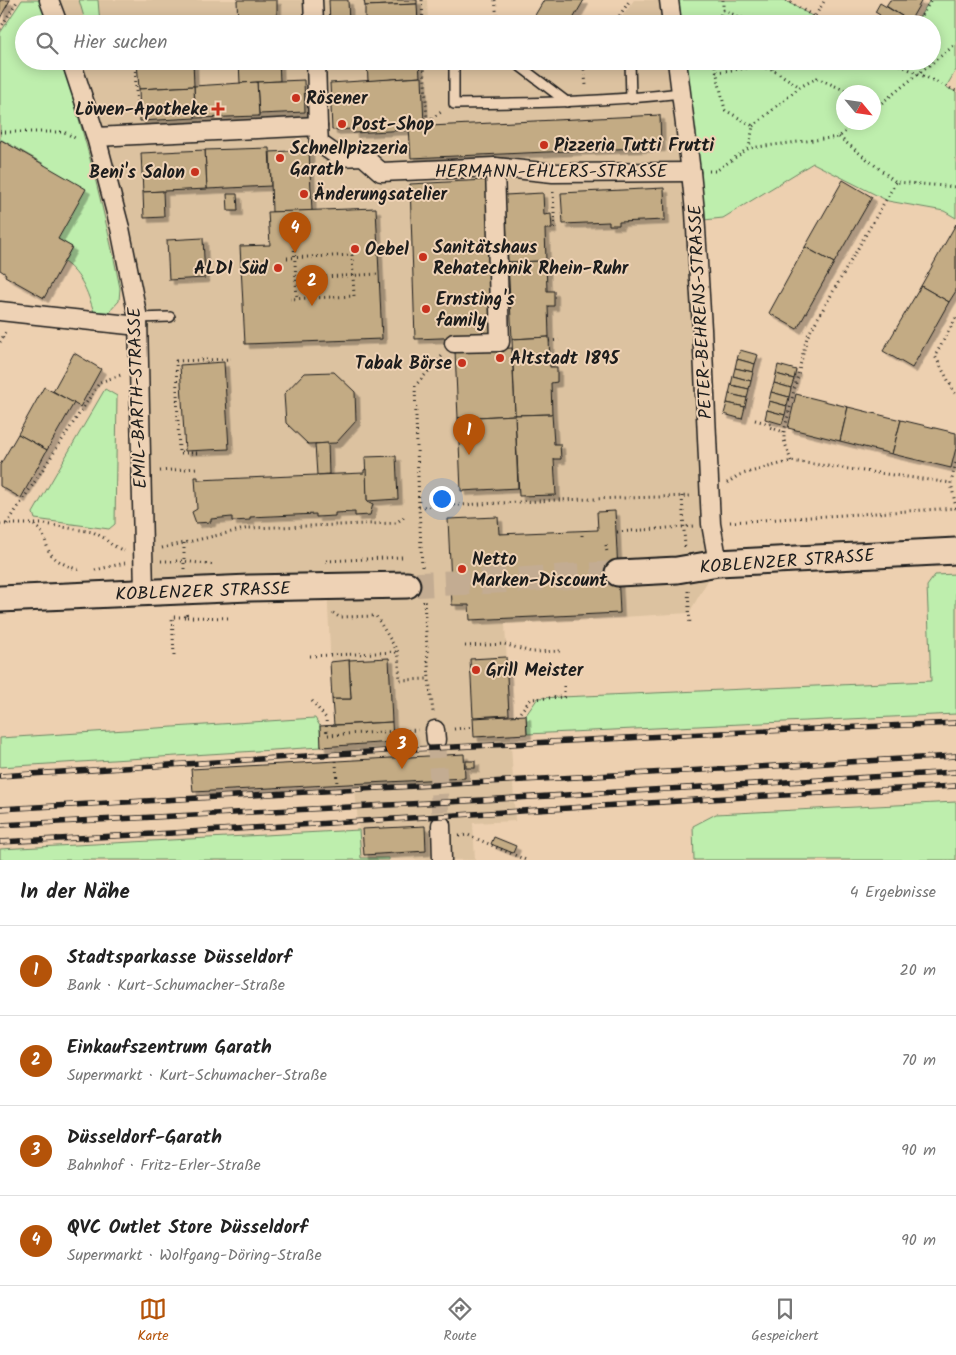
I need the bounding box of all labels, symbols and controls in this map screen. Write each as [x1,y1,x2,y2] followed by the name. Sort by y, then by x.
[15,15,941,70] search box
[73,28,167,58] text: Hier suchen
[33,29,61,57] icon: search
[306,85,369,114] place label: Rösener
[836,85,881,130] north arrow
[290,92,302,104] marker: Rösener
[75,96,208,125] place label: Löwen-Apotheke
[212,103,224,115] marker: Löwen-Apotheke
[352,111,434,140] place label: Post-Shop
[336,118,348,130] marker: Post-Shop
[554,132,715,161] place label: Pizzeria Tutti Frutti
[290,135,408,185] place label: Schnellpizzeria Garath
[538,139,550,151] marker: Pizzeria Tutti Frutti
[274,152,286,164] marker: Schnellpizzeria Garath
[435,158,668,187] street label: HERMANN-EHLERS-STRASSE
[89,159,185,188] place label: Beni's Salon
[189,166,201,178] marker: Beni's Salon
[314,181,448,210] place label: Änderungsatelier
[298,188,310,200] marker: Änderungsatelier
[681,204,722,420] street label: PETER-BEHRENS-STRASSE
[279,212,311,253] pin: 4
[433,234,630,284] place label: Sanitätshaus Rehatechnik Rhein-Ruhr
[365,236,409,265] place label: Oebel
[349,243,361,255] marker: Oebel
[417,251,429,263] marker: Sanitätshaus Rehatechnik Rhein-Ruhr
[194,255,268,284] place label: ALDI Süd
[272,262,284,274] marker: ALDI Süd
[296,265,328,306] pin: 2
[436,286,515,336] place label: Ernsting's family
[420,303,432,315] marker: Ernsting's family
[121,306,156,489] street label: EMIL-BARTH-STRASSE
[510,345,621,374] place label: Altstadt 1895
[355,350,452,379] place label: Tabak Börse
[494,352,506,364] marker: Altstadt 1895
[456,357,468,369] marker: Tabak Börse
[453,414,485,455] pin: 1
[429,486,455,512] your location
[699,542,876,583] street label: KOBLENZER STRASSE
[472,546,608,596] place label: Netto Marken-Discount
[456,563,468,575] marker: Netto Marken-Discount
[115,575,292,610] street label: KOBLENZER STRASSE
[486,657,585,686] place label: Grill Meister
[470,664,482,676] marker: Grill Meister
[386,728,418,769] pin: 3
[20,876,130,909] text: In der Nähe
[850,880,936,905] text: 4 Ergebnisse
[67,943,292,973] text: Stadtsparkasse Düsseldorf
[34,958,38,983] text: 1
[900,958,936,983] text: 20 m
[67,973,285,998] text: Bank · Kurt-Schumacher-Straße
[67,1033,272,1063] text: Einkaufszentrum Garath
[31,1048,41,1073] text: 2
[901,1048,936,1073] text: 70 m
[67,1063,327,1088] text: Supermarkt · Kurt-Schumacher-Straße
[67,1123,222,1153] text: Düsseldorf-Garath
[32,1138,40,1163] text: 3
[901,1138,936,1163] text: 90 m
[67,1153,261,1178] text: Bahnhof · Fritz-Erler-Straße
[67,1213,308,1243] text: QVC Outlet Store Düsseldorf
[32,1228,40,1253] text: 4
[901,1228,936,1253] text: 90 m
[67,1243,322,1268] text: Supermarkt · Wolfgang-Döring-Straße
[137,1295,169,1347] tab: Karte
[443,1295,476,1347] tab: Route
[751,1295,819,1347] tab: Gespeichert

